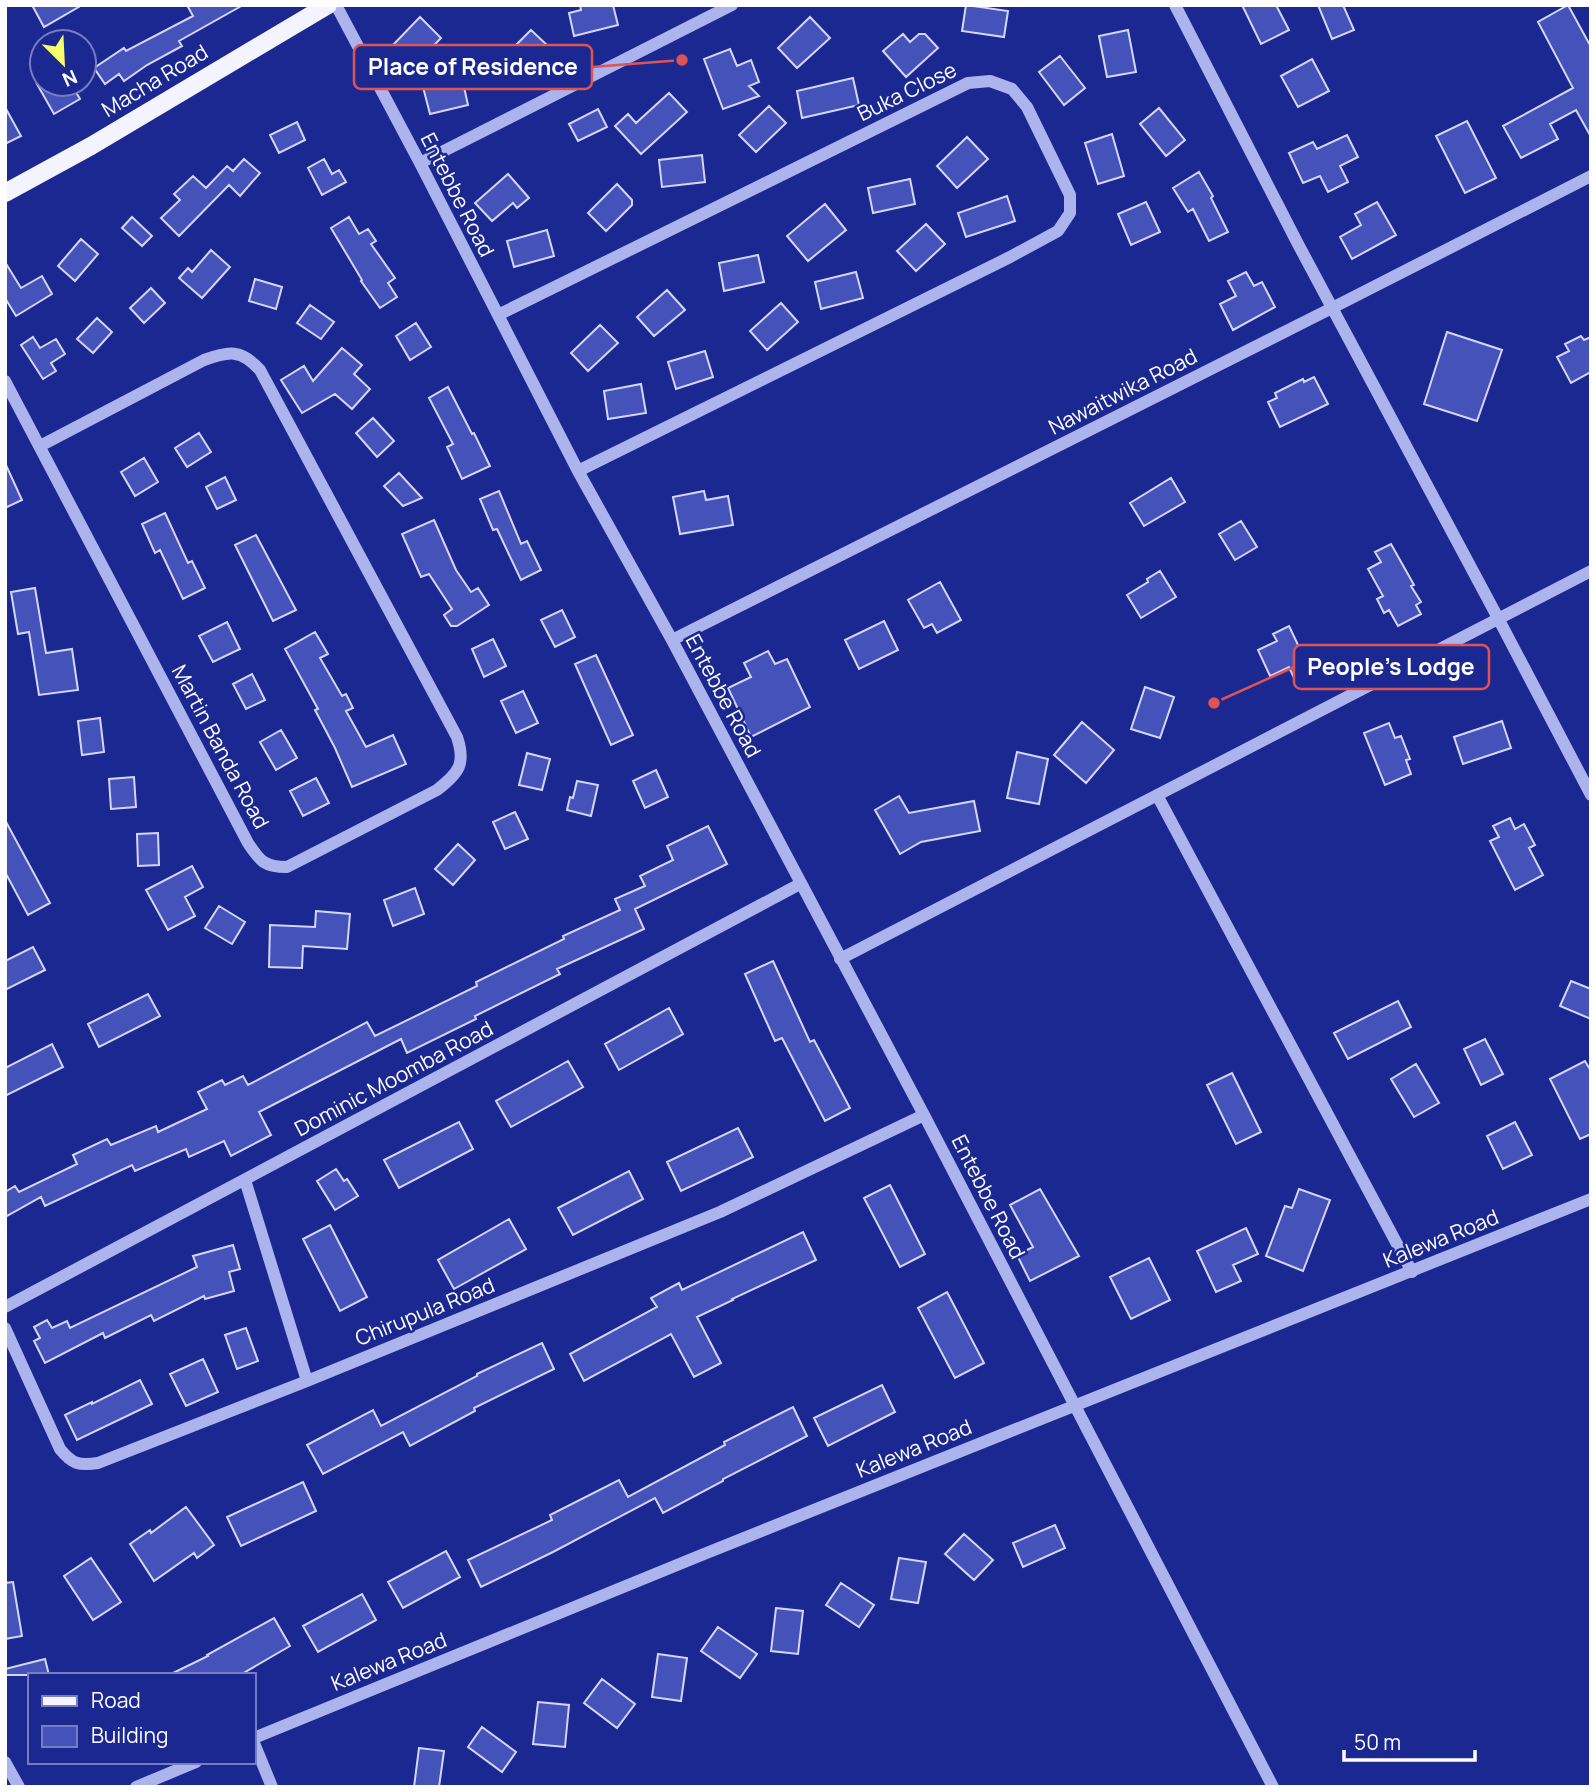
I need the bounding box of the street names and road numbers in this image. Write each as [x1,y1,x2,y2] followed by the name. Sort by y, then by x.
[96,37,213,123] street label: Macha Road
[852,55,961,127] street label: Buka Close
[415,128,501,261] street label: Entebbe Road
[1043,342,1202,441] street label: Nawaitwika Road
[680,629,768,762] street label: Entebbe Road
[166,660,276,833] street label: Martin Banda Road
[289,1014,498,1142] street label: Dominic Moomba Road
[946,1130,1032,1263] street label: Entebbe Road
[1379,1202,1502,1274] street label: Kalewa Road
[351,1270,498,1352] street label: Chirupula Road
[852,1412,975,1484] street label: Kalewa Road
[327,1625,450,1697] street label: Kalewa Road

